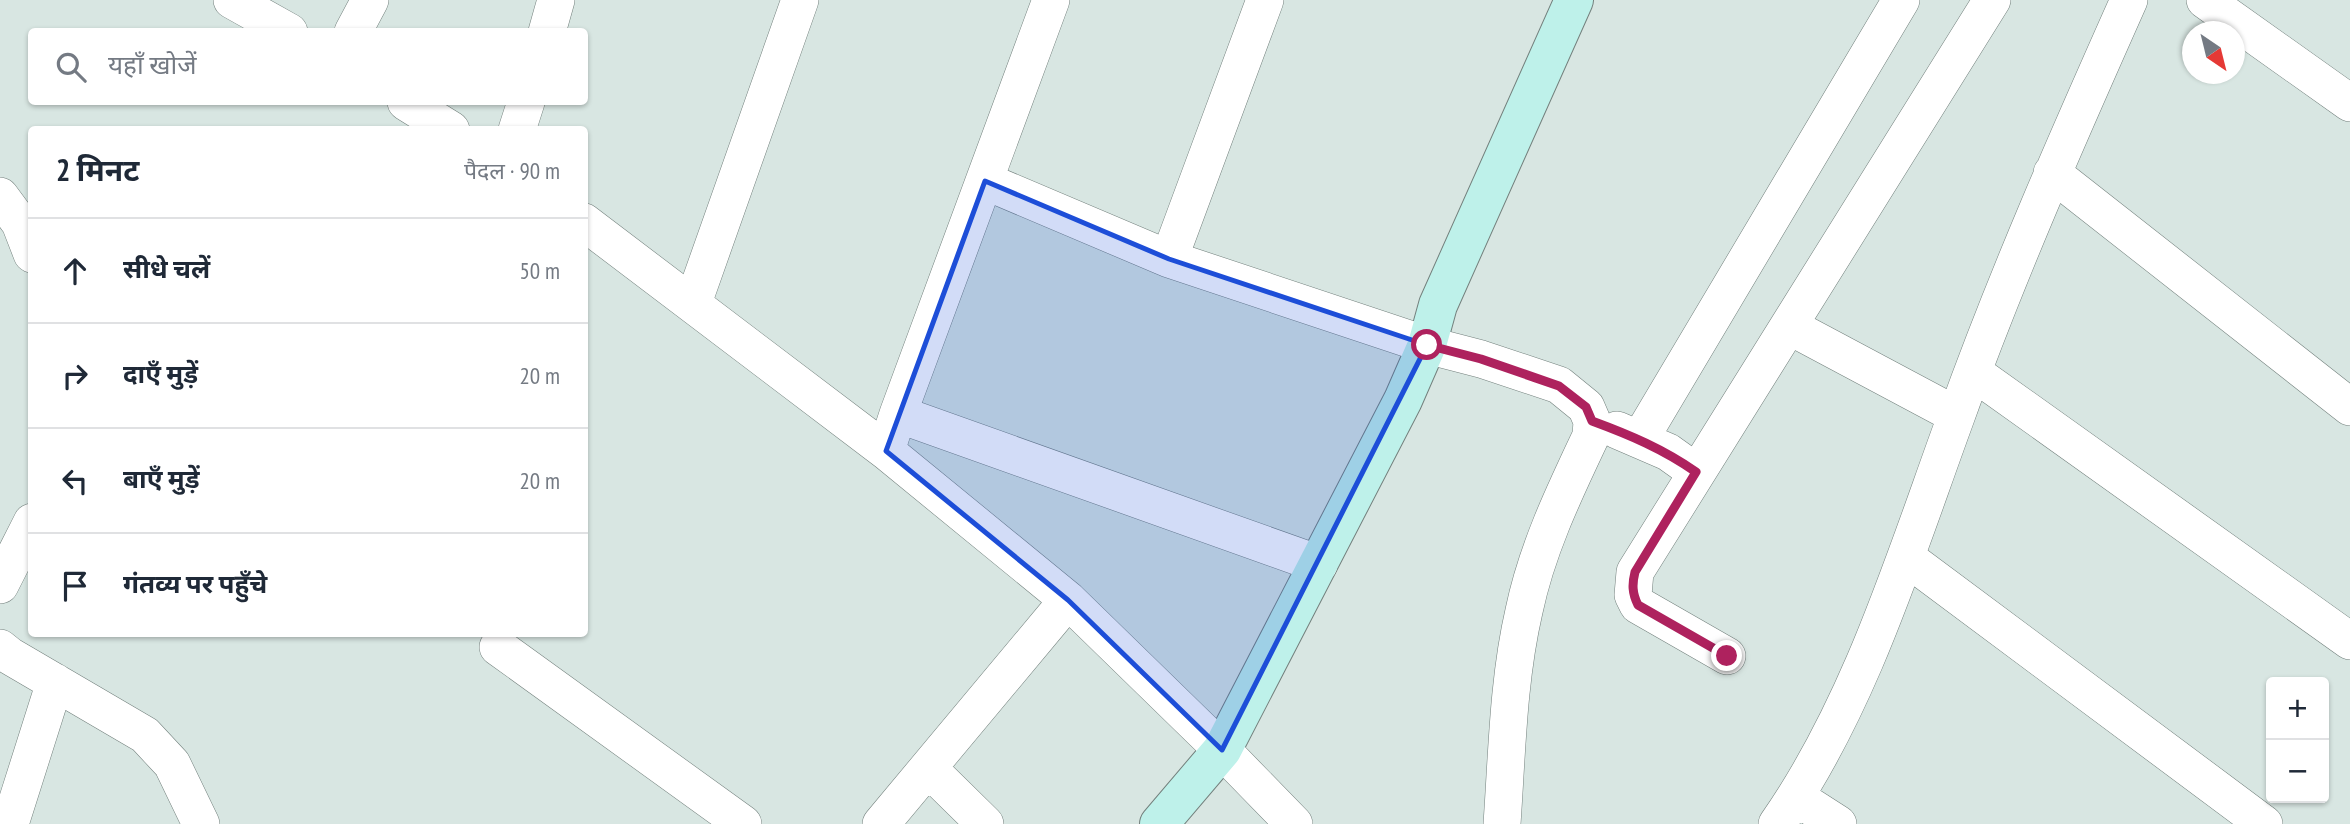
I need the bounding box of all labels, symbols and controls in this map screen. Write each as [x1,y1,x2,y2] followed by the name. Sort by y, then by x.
[2182,21,2245,84] north arrow
[28,28,588,105] search box
[52,48,90,86] icon: search
[108,48,196,81] text: यहाँ खोजें
[56,150,139,189] text: 2 मिनट
[464,156,560,185] text: पैदल · 90 m
[56,252,94,290] icon: ahead
[123,252,210,285] text: सीधे चलें
[519,256,560,285] text: 50 m
[1411,329,1442,360] route start
[56,357,94,395] icon: right
[123,357,198,390] text: दाएँ मुड़ें
[519,361,560,390] text: 20 m
[56,462,94,500] icon: left
[123,462,200,495] text: बाएँ मुड़ें
[519,466,560,495] text: 20 m
[56,567,94,605] icon: arrive
[123,567,267,600] text: गंतव्य पर पहुँचे
[1711,640,1742,671] route end
[2266,677,2329,803] map controls
[2266,677,2329,740] button: +
[2266,740,2329,803] button: −

